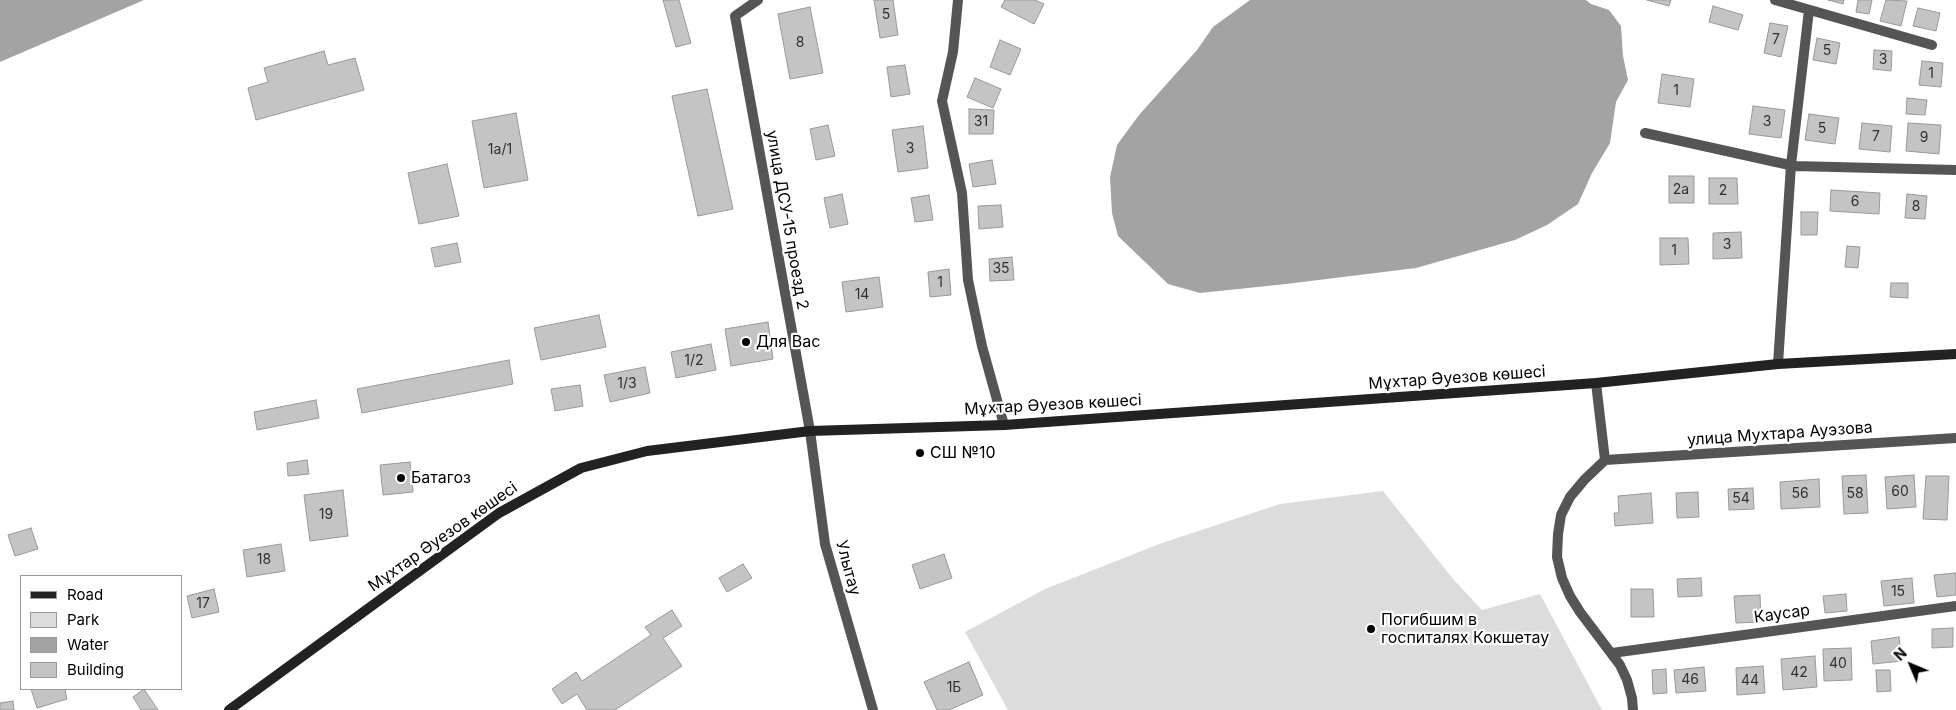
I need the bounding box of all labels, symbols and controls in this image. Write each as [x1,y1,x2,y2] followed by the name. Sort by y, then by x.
[882,7,890,23] house number: 5
[1772,32,1780,48] house number: 7
[796,35,804,51] house number: 8
[1823,43,1831,59] house number: 5
[1879,52,1887,68] house number: 3
[1928,66,1934,82] house number: 1
[1673,83,1679,99] house number: 1
[974,114,988,130] house number: 31
[1763,114,1771,130] house number: 3
[1818,121,1826,137] house number: 5
[762,129,812,311] street label: улица ДСУ-15 проезд 2
[1872,129,1880,145] house number: 7
[1920,130,1928,146] house number: 9
[906,141,914,157] house number: 3
[488,142,512,158] house number: 1а/1
[1673,182,1689,198] house number: 2а
[1719,183,1727,199] house number: 2
[1851,194,1859,210] house number: 6
[1912,199,1920,215] house number: 8
[1723,237,1731,253] house number: 3
[1671,243,1677,259] house number: 1
[992,261,1010,277] house number: 35
[937,275,943,291] house number: 1
[855,287,869,303] house number: 14
[756,332,820,352] place label: Для Вас
[740,336,752,348] marker: Для Вас
[684,353,704,369] house number: 1/2
[1368,362,1546,394] street label: Мұхтар Әуезов көшесі
[617,376,637,392] house number: 1/3
[964,391,1142,419] street label: Мұхтар Әуезов көшесі
[1687,418,1873,450] street label: улица Мухтара Ауэзова
[930,443,996,463] place label: СШ №10
[914,447,926,459] marker: СШ №10
[411,468,471,488] place label: Батагоз
[395,472,407,484] marker: Батагоз
[365,478,521,596] street label: Мұхтар Әуезов көшесі
[1891,484,1909,500] house number: 60
[1791,486,1809,502] house number: 56
[1846,486,1864,502] house number: 58
[1732,491,1750,507] house number: 54
[319,507,333,523] house number: 19
[831,538,865,598] street label: Улытау
[257,552,271,568] house number: 18
[20,575,182,690] legend
[1891,584,1905,600] house number: 15
[67,585,103,604] text: Road
[196,596,210,612] house number: 17
[1753,601,1811,627] street label: Каусар
[67,610,99,629] text: Park
[1381,610,1549,648] place label: Погибшим в госпиталях Кокшетау
[1365,623,1377,635] marker: Погибшим в госпиталях Кокшетау
[67,635,109,654] text: Water
[1886,640,1936,690] north arrow
[1890,644,1910,664] text: N
[1829,656,1847,672] house number: 40
[67,660,124,679] text: Building
[1790,665,1808,681] house number: 42
[1681,672,1699,688] house number: 46
[1741,673,1759,689] house number: 44
[947,680,961,696] house number: 1Б

